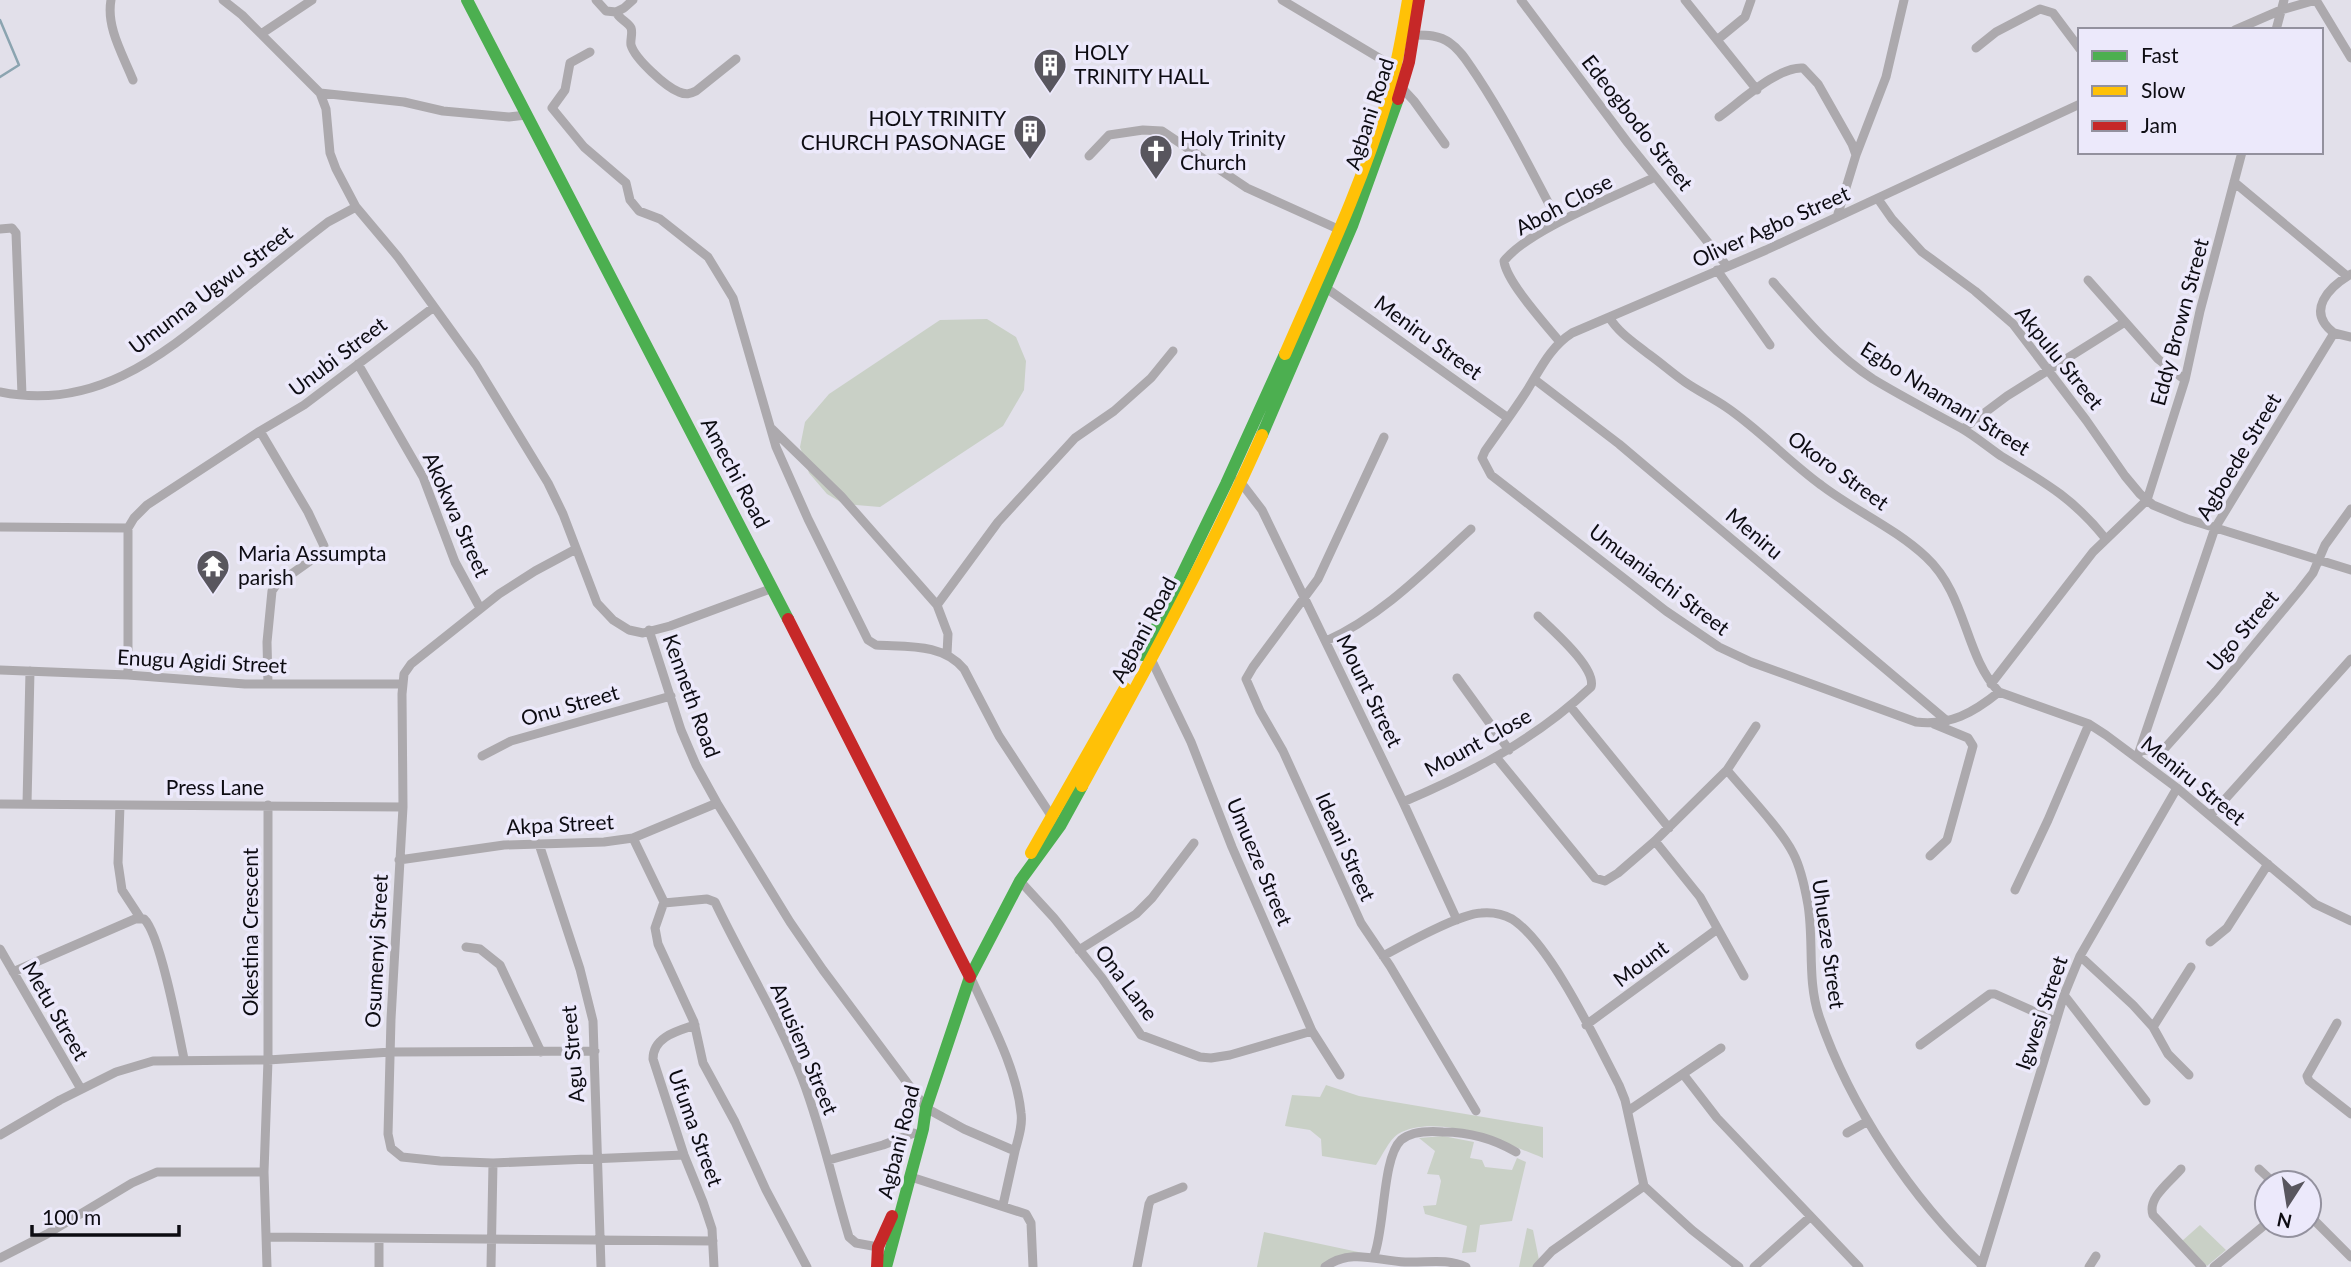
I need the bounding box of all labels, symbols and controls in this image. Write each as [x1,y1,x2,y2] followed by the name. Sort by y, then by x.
[2078,28,2323,154] legend
[1074,39,1209,88] place label: HOLY TRINITY HALL
[2141,42,2179,67] text: Fast
[1031,46,1069,95] building icon: HOLY TRINITY HALL
[1577,49,1699,195] street label: Edeogbodo Street
[1339,54,1398,173] street label: Agbani Road
[2141,77,2186,102] text: Slow
[801,105,1007,154] place label: HOLY TRINITY CHURCH PASONAGE
[1011,112,1049,161] building icon: HOLY TRINITY CHURCH PASONAGE
[2141,112,2177,137] text: Jam
[1180,125,1286,174] place label: Holy Trinity Church
[1137,132,1175,181] church icon: Holy Trinity Church
[1511,168,1616,240] street label: Aboh Close
[1688,180,1853,272] street label: Oliver Agbo Street
[123,219,297,358] street label: Umunna Ugwu Street
[2144,235,2213,408] street label: Eddy Brown Street
[1370,289,1488,385] street label: Meniru Street
[2011,300,2110,414] street label: Akpulu Street
[283,311,391,401] street label: Unubi Street
[1857,335,2035,460] street label: Egbo Nnamani Street
[2190,388,2286,524] street label: Agboede Street
[697,413,776,532] street label: Amechi Road
[1784,425,1894,515] street label: Okoro Street
[419,448,496,581] street label: Akokwa Street
[1722,502,1788,564] street label: Meniru
[1585,518,1735,640] street label: Umuaniachi Street
[238,540,386,589] place label: Maria Assumpta parish
[194,547,232,596] temple icon: Maria Assumpta parish
[1104,572,1181,686] street label: Agbani Road
[2201,584,2283,676] street label: Ugo Street
[658,630,726,761] street label: Kenneth Road
[1332,630,1409,751] street label: Mount Street
[116,644,288,677] street label: Enugu Agidi Street
[518,679,622,730] street label: Onu Street
[1419,702,1535,781] street label: Mount Close
[2137,730,2252,830] street label: Meniru Street
[166,774,264,799] street label: Press Lane
[1311,788,1382,905] street label: Ideani Street
[1222,794,1299,929] street label: Umueze Street
[505,808,615,839] street label: Akpa Street
[237,847,262,1016] street label: Okestina Crescent
[359,873,392,1028] street label: Osumenyi Street
[1808,877,1851,1011] street label: Uhueze Street
[1608,934,1673,991] street label: Mount
[1091,939,1164,1025] street label: Ona Lane
[2009,952,2072,1073] street label: Igwesi Street
[18,956,95,1065] street label: Metu Street
[766,979,845,1119] street label: Anusiem Street
[555,1004,588,1104] street label: Agu Street
[664,1066,729,1190] street label: Ufuma Street
[871,1082,924,1201] street label: Agbani Road
[2253,1169,2323,1239] north arrow
[32,1194,178,1238] scale bar
[42,1204,101,1229] text: 100 m
[2275,1208,2294,1234] text: N

